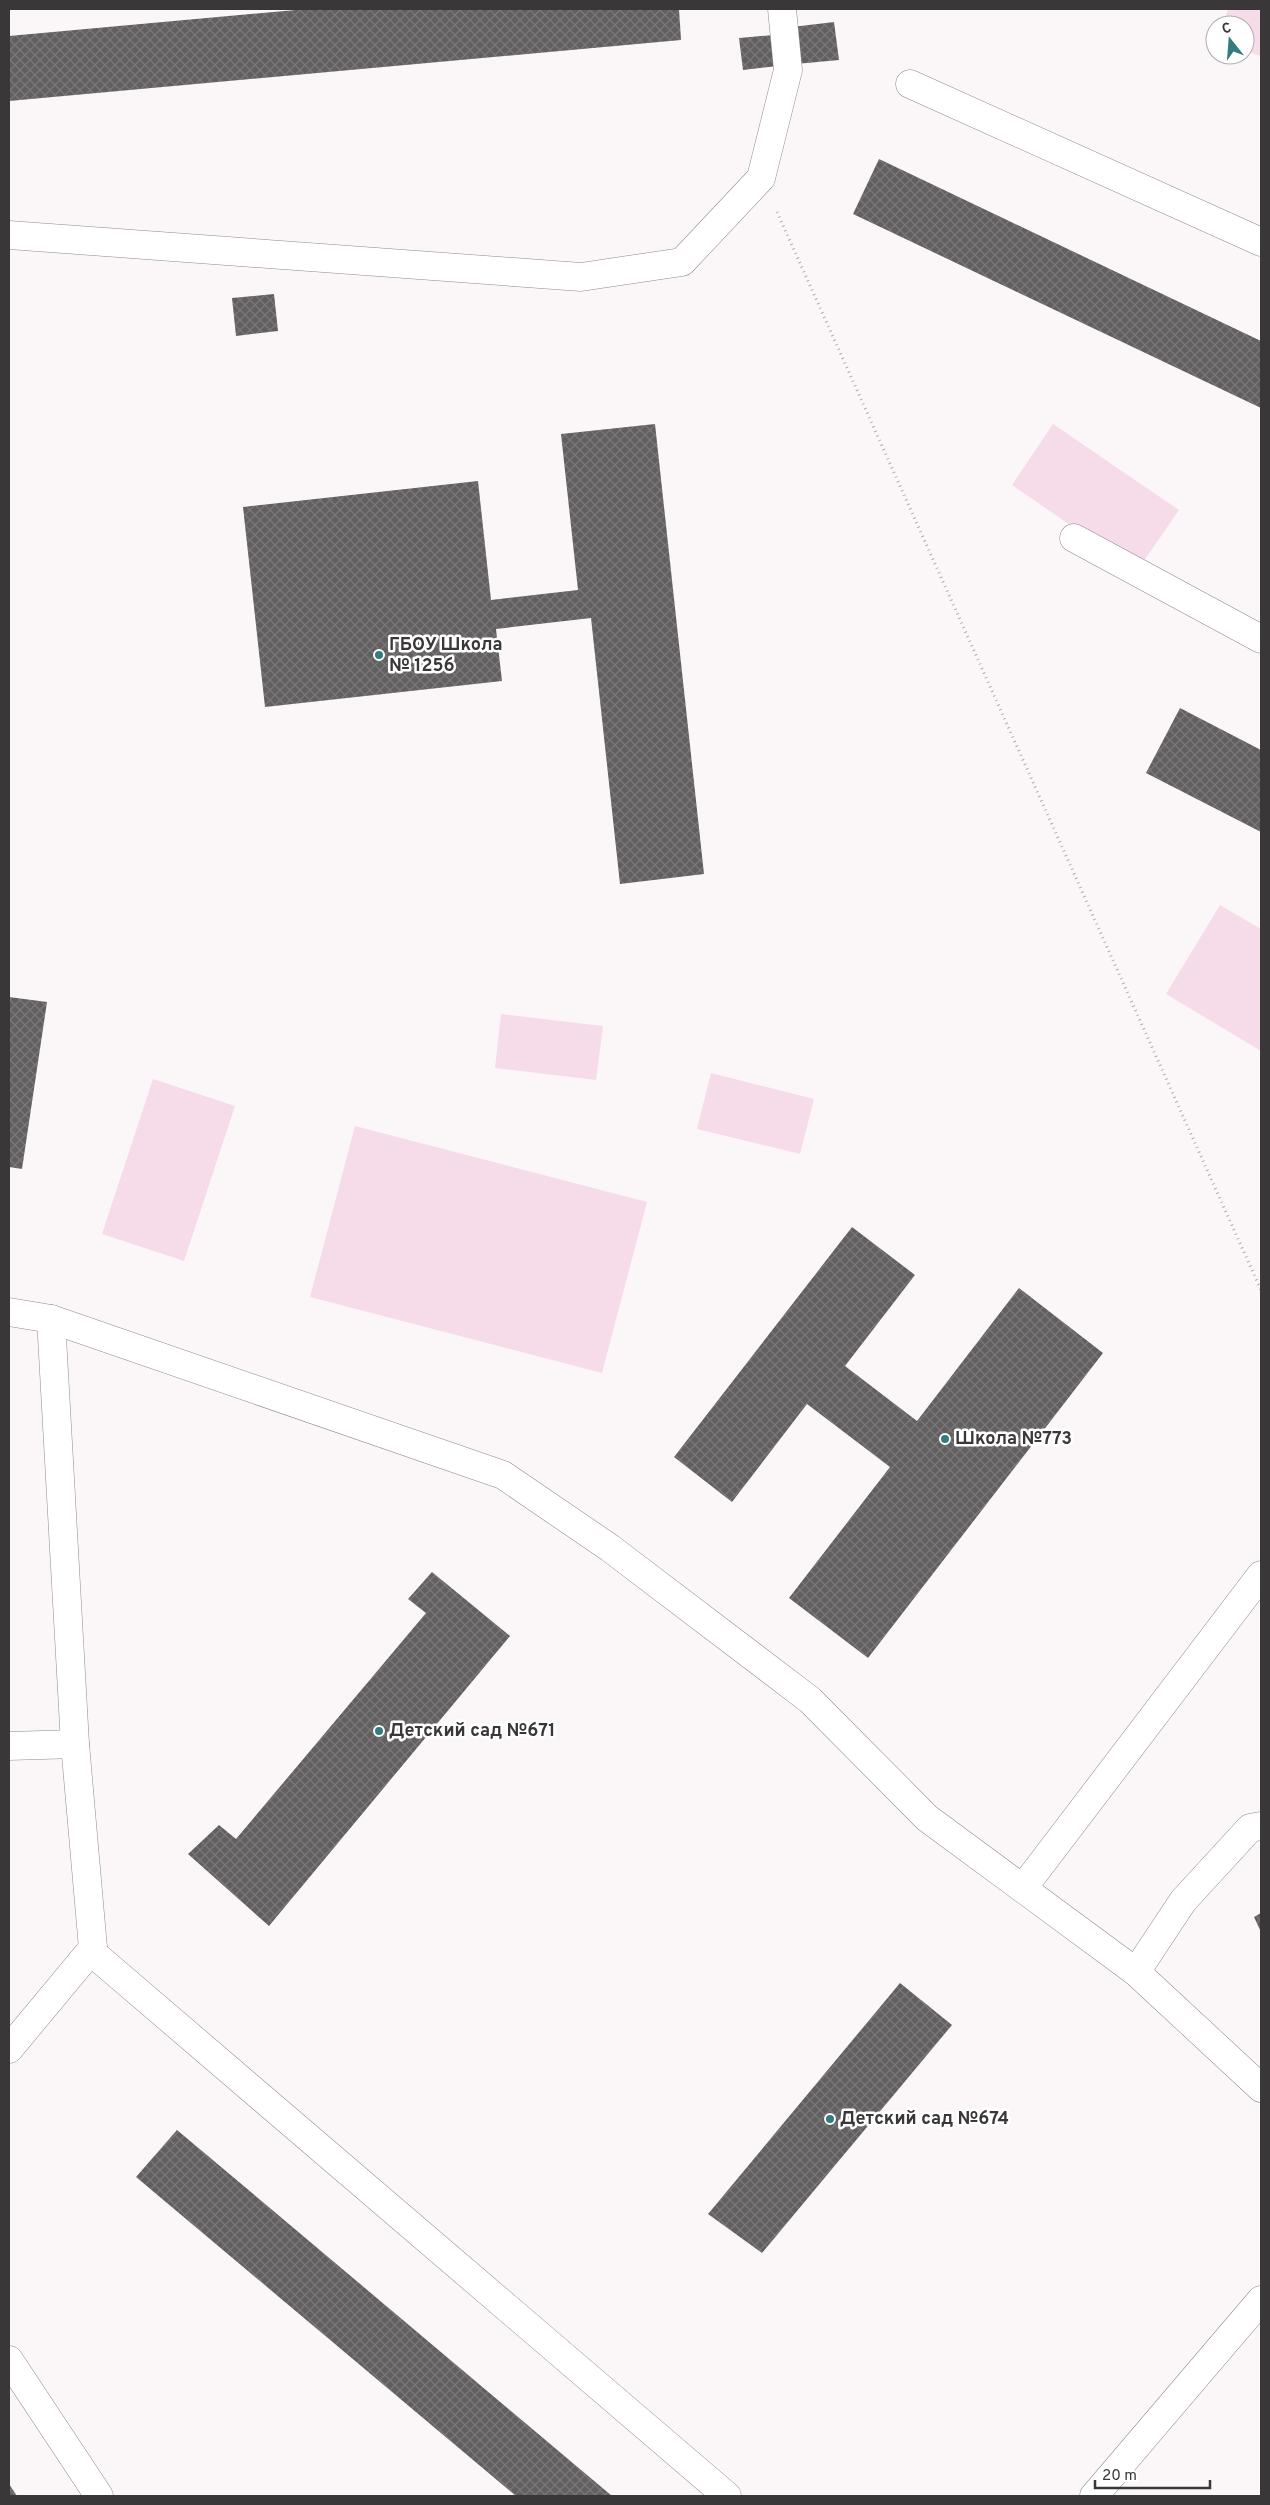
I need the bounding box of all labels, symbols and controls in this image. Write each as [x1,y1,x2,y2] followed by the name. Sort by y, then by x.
[1205,15,1255,65] north arrow
[1220,20,1233,38] text: С
[389,634,503,678] place label: ГБОУ Школа № 1256
[373,649,385,661] marker: ГБОУ Школа № 1256
[955,1428,1072,1451] place label: Школа №773
[939,1433,951,1445] marker: Школа №773
[389,1720,556,1743] place label: Детский сад №671
[373,1725,385,1737] marker: Детский сад №671
[840,2108,1009,2131] place label: Детский сад №674
[824,2113,836,2125] marker: Детский сад №674
[1095,2458,1210,2490] scale bar
[1102,2467,1137,2486] text: 20 m

